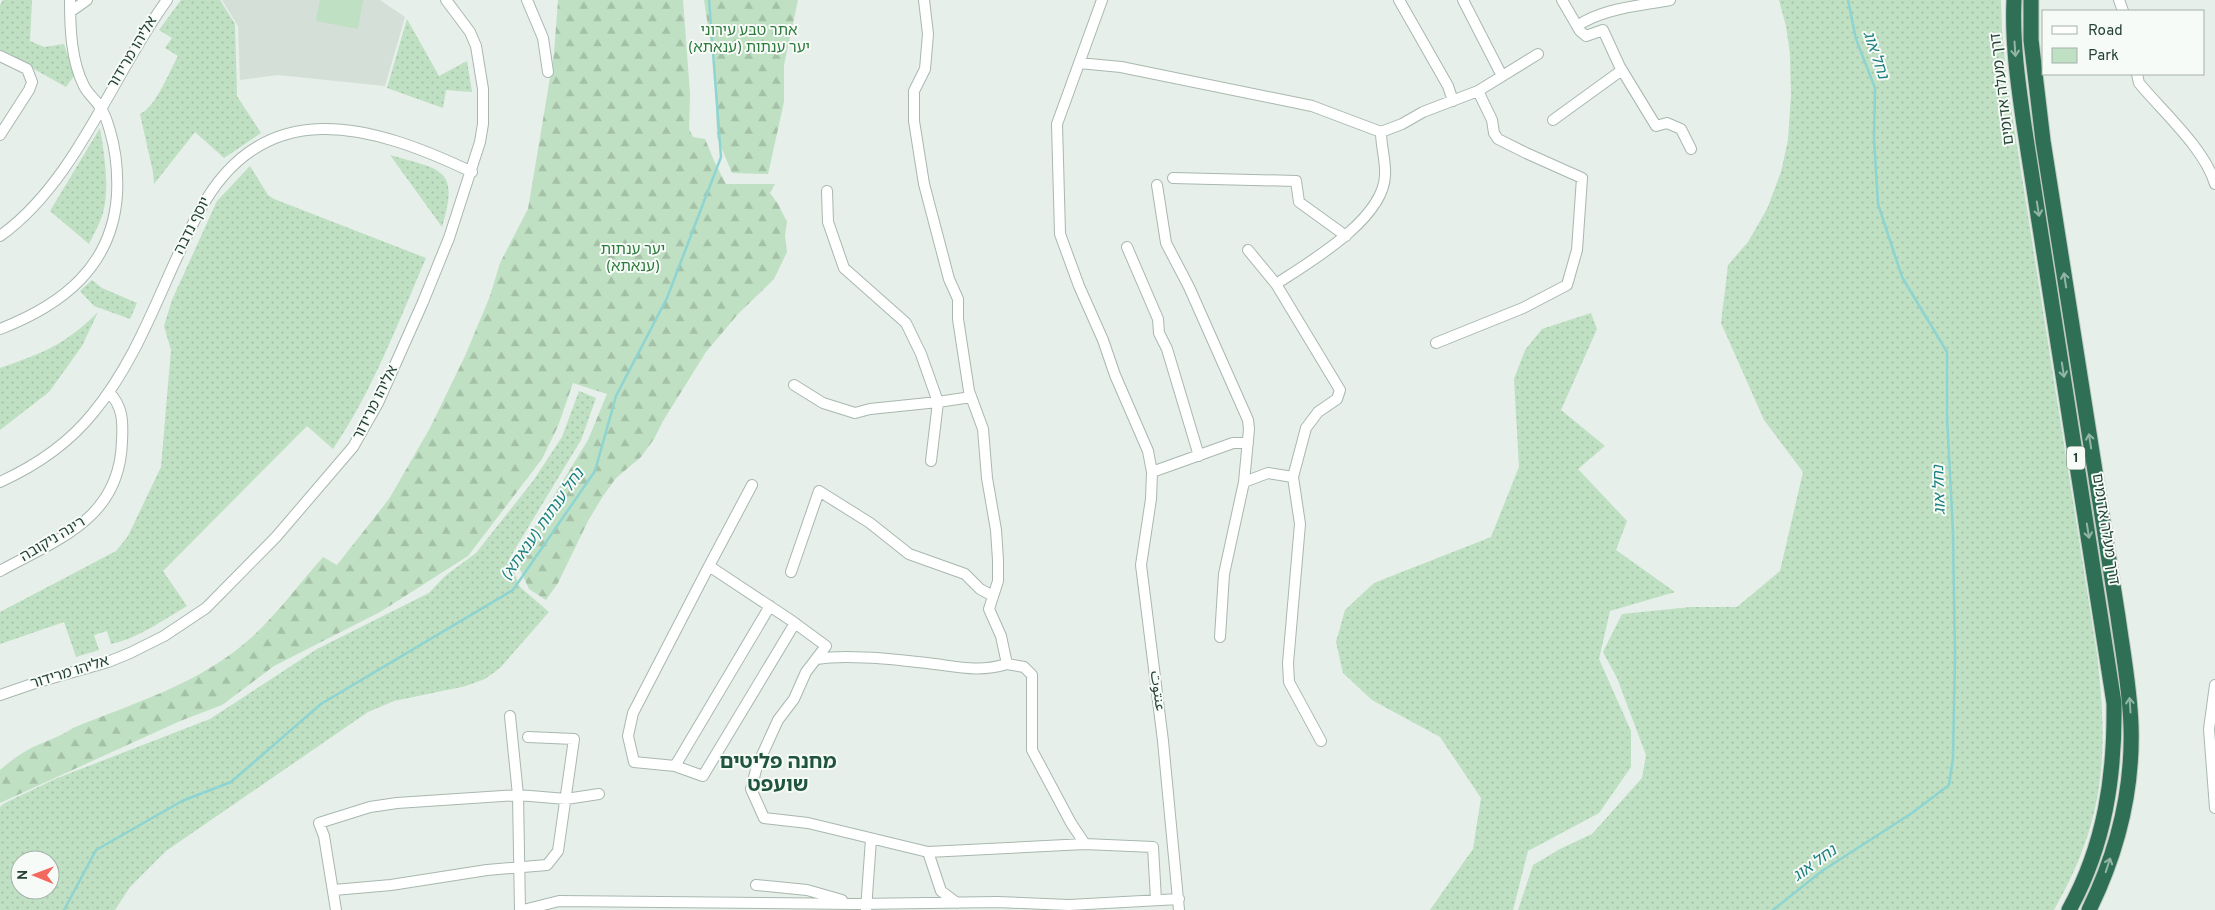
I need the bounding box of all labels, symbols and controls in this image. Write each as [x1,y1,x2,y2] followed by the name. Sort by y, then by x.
[2042,10,2205,75] legend
[104,13,162,93] street label: אליהו מרידור
[688,22,810,58] park label: אתר טבע עירוני יער ענתות (ענאתא)
[2088,22,2123,41] text: Road
[1857,28,1893,83] water label: נחל אוג
[1987,32,2019,146] street label: דרך מעלה אדומים
[2010,40,2019,56] one-way arrow
[2088,47,2119,66] text: Park
[170,194,216,258] street label: יוסף נדבה
[2033,201,2043,217] one-way arrow
[601,241,665,277] park label: יער ענתות (ענאתא)
[2060,273,2070,289] one-way arrow
[349,362,403,444] street label: אליהו מרידור
[2058,362,2068,378] one-way arrow
[2085,433,2095,449] one-way arrow
[2067,446,2085,469] road number: 1
[497,464,590,585] water label: נחל ענתות (ענאתא)
[1929,464,1951,515] water label: נחל אוג
[2087,472,2123,586] street label: דרך מעלה אדומים
[17,513,89,567] street label: רינה ניקובה
[2083,522,2093,538] one-way arrow
[28,652,112,694] street label: אליהו מרידור
[1145,670,1169,713] street label: عنتوت
[2125,698,2134,714] one-way arrow
[719,750,837,799] district label: מחנה פליטים שועפט
[1789,841,1842,887] water label: נחל אוג
[10,850,60,900] north arrow
[2103,857,2113,873] one-way arrow
[15,870,32,880] text: N

